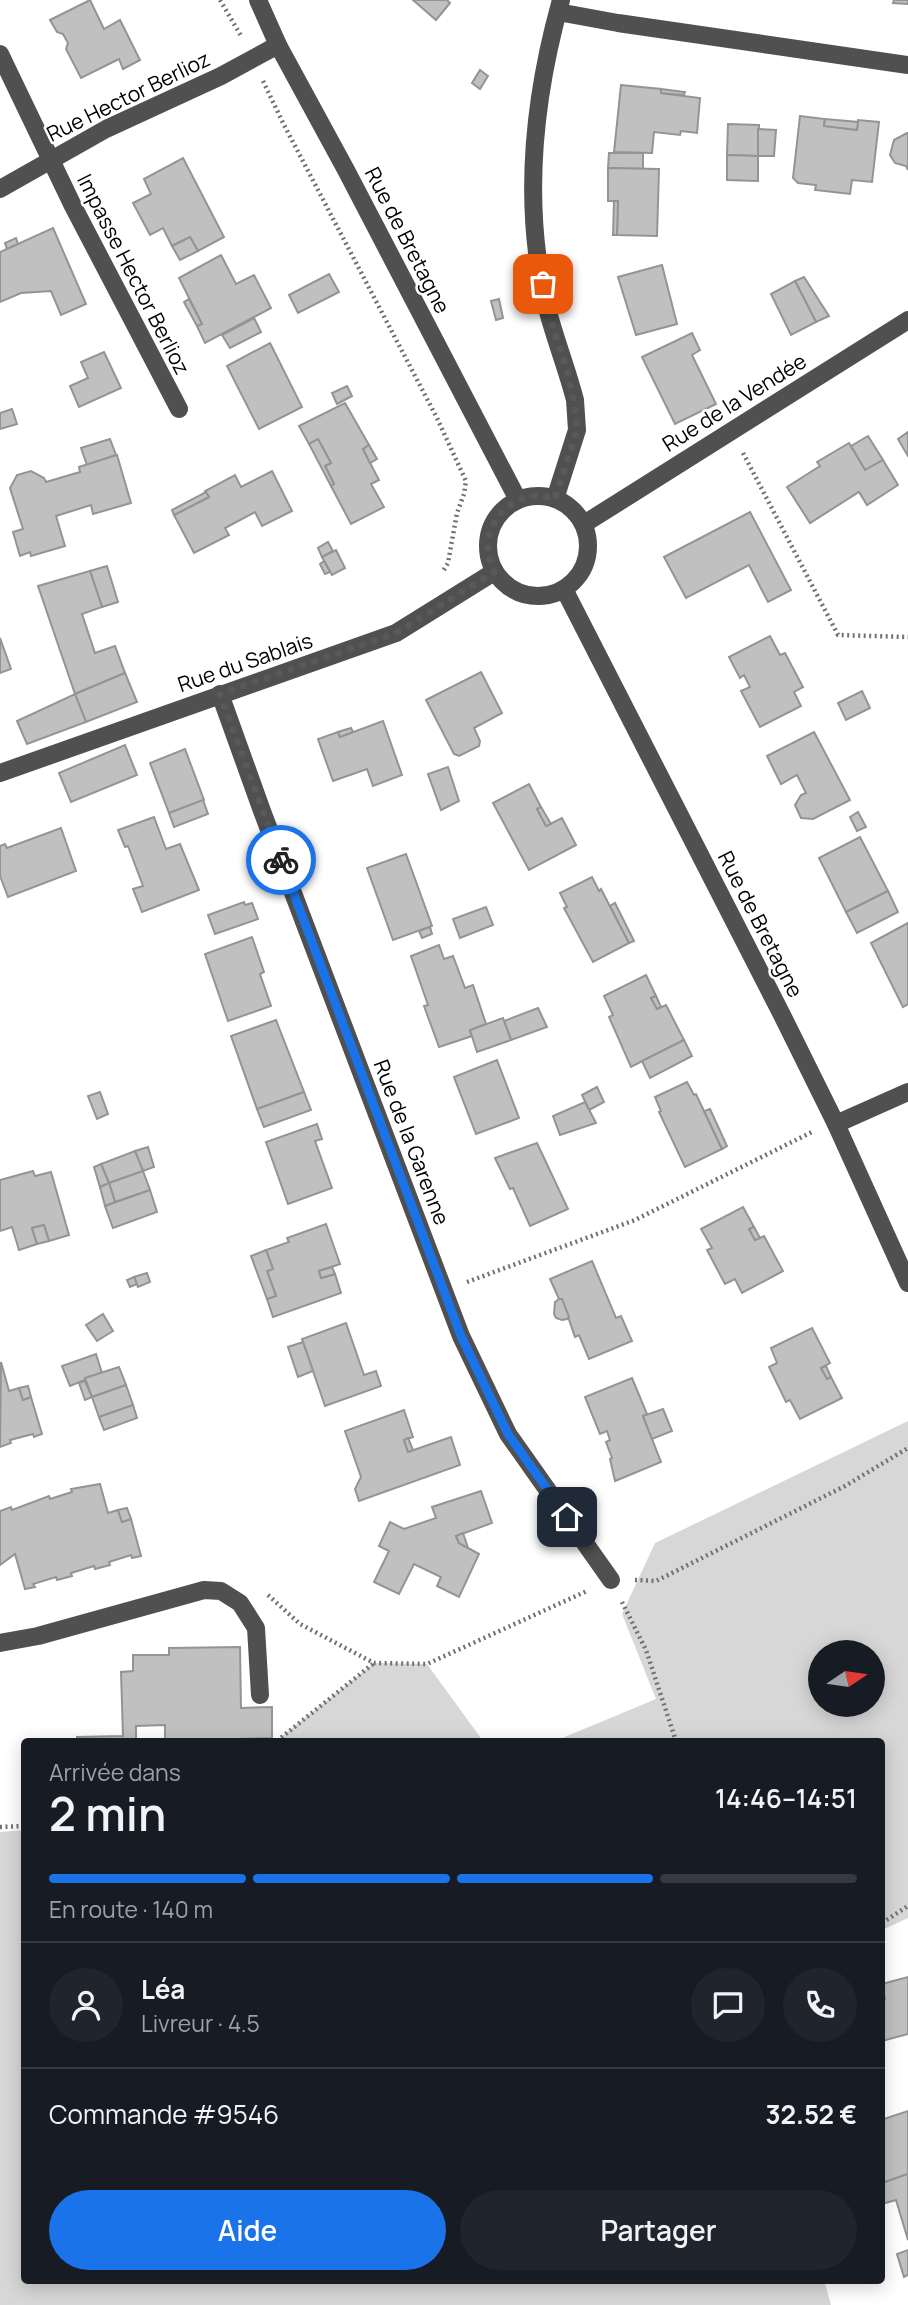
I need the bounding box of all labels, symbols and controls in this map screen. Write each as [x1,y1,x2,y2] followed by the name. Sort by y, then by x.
[42,44,214,148] street label: Rue Hector Berlioz
[359,162,457,318] street label: Rue de Bretagne
[71,169,197,379] street label: Impasse Hector Berlioz
[513,254,573,314] pin
[524,265,562,303] icon: bag
[657,347,811,457] street label: Rue de la Vendée
[174,626,316,698] street label: Rue du Sablais
[246,825,316,895] courier
[262,841,300,879] icon: bike
[712,846,810,1002] street label: Rue de Bretagne
[368,1055,456,1229] street label: Rue de la Garenne
[537,1487,597,1547] pin
[548,1498,586,1536] icon: home
[808,1640,886,1717] north arrow
[808,1640,885,1717] map controls
[49,1756,181,1788] text: Arrivée dans
[715,1780,857,1816] text: 14:46–14:51
[49,1782,166,1845] text: 2 min
[49,1893,213,1925] text: En route · 140 m
[49,1968,123,2042] button: person
[691,1968,765,2042] button: chat
[783,1968,857,2042] button: phone
[141,1971,185,2007] text: Léa
[141,2007,260,2039] text: Livreur · 4.5
[49,2096,279,2132] text: Commande #9546
[766,2096,857,2132] text: 32.52 €
[49,2190,446,2270] button: Aide
[460,2190,857,2270] button: Partager

